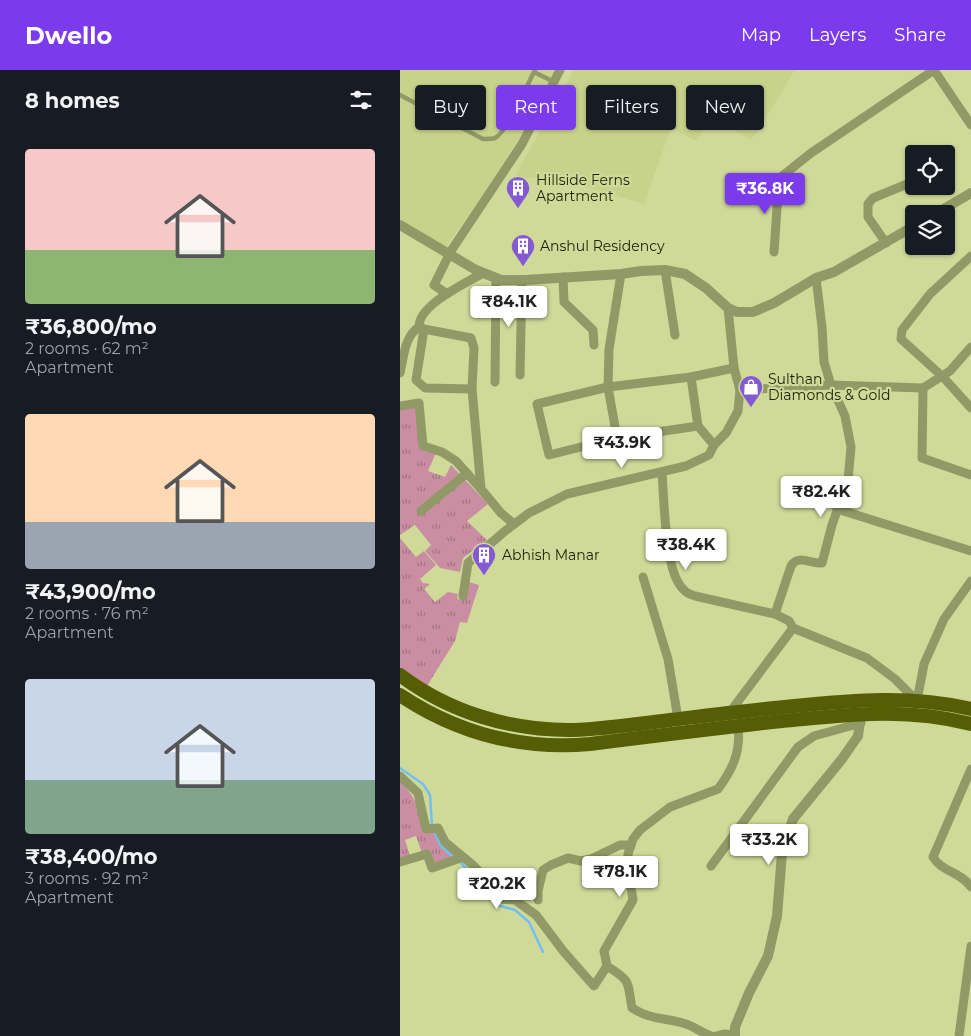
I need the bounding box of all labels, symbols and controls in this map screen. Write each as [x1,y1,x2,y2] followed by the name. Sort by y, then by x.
[25,21,112,50] text: Dwello
[741,24,781,46] text: Map
[809,24,866,46] text: Layers
[894,24,946,46] text: Share
[415,85,486,130] chip: Buy
[496,85,576,130] chip: Rent
[586,85,676,130] chip: Filters
[686,85,764,130] chip: New
[347,86,375,114] icon: filters
[25,88,120,113] text: 8 homes
[905,145,955,255] map controls
[905,145,955,195] button: locate
[536,171,630,205] place label: Hillside Ferns Apartment
[724,172,806,215] pin: ₹36.8K
[505,175,531,209] building icon: Hillside Ferns Apartment
[736,179,794,198] text: ₹36.8K
[155,181,245,271] icon: home
[905,205,955,255] button: layers
[510,233,536,267] building icon: Anshul Residency
[540,237,665,255] place label: Anshul Residency
[468,286,550,328] pin: ₹84.1K
[481,292,537,311] text: ₹84.1K
[25,314,157,339] text: ₹36,800/mo
[25,339,149,358] text: 2 rooms · 62 m²
[25,358,114,377] text: Apartment
[768,370,891,404] place label: Sulthan Diamonds & Gold
[738,374,764,408] shop icon: Sulthan Diamonds & Gold
[581,426,663,469] pin: ₹43.9K
[593,433,651,452] text: ₹43.9K
[155,446,245,536] icon: home
[780,476,862,518] pin: ₹82.4K
[792,482,850,501] text: ₹82.4K
[645,528,727,571] pin: ₹38.4K
[657,535,715,554] text: ₹38.4K
[471,542,497,576] building icon: Abhish Manar
[502,546,600,564] place label: Abhish Manar
[25,579,156,604] text: ₹43,900/mo
[25,604,149,623] text: 2 rooms · 76 m²
[25,623,114,642] text: Apartment
[155,711,245,801] icon: home
[728,824,810,866] pin: ₹33.2K
[741,830,797,849] text: ₹33.2K
[25,844,158,869] text: ₹38,400/mo
[579,856,661,898] pin: ₹78.1K
[593,862,647,881] text: ₹78.1K
[456,868,538,910] pin: ₹20.2K
[25,869,149,888] text: 3 rooms · 92 m²
[468,874,526,893] text: ₹20.2K
[25,888,114,907] text: Apartment

